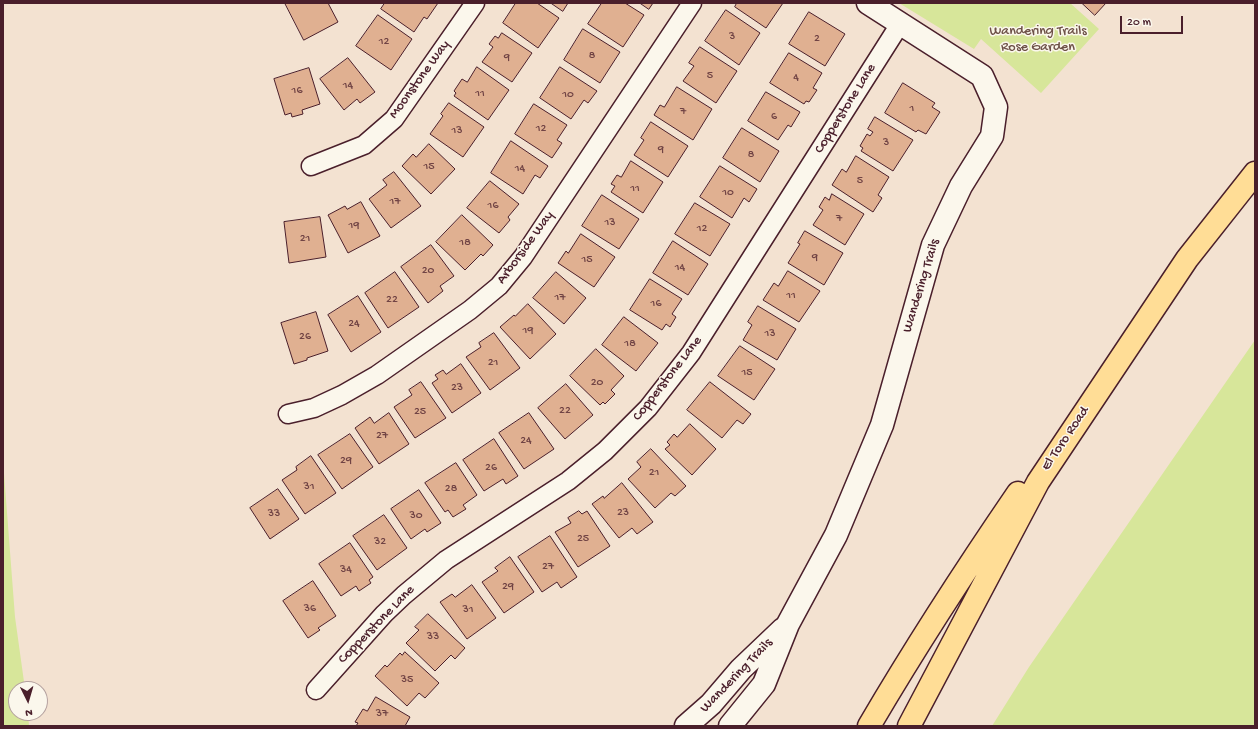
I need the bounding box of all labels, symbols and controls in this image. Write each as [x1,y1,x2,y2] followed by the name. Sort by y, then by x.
[1122,8,1185,34] scale bar
[1127,16,1151,30] text: 20 m
[989,24,1087,56] park label: Wandering Trails Rose Garden
[729,30,735,44] house number: 3
[814,32,820,46] house number: 2
[379,35,389,49] house number: 12
[386,38,454,122] street label: Moonstone Way
[589,49,595,63] house number: 8
[504,51,510,65] house number: 9
[812,61,880,157] street label: Copperstone Lane
[707,69,713,83] house number: 5
[793,71,799,85] house number: 4
[343,79,353,93] house number: 14
[292,84,302,98] house number: 16
[475,87,485,101] house number: 11
[562,88,574,102] house number: 10
[910,102,914,116] house number: 1
[680,105,686,119] house number: 7
[771,110,777,124] house number: 6
[536,122,546,136] house number: 12
[451,124,463,138] house number: 13
[883,136,889,150] house number: 3
[658,143,664,157] house number: 9
[748,148,754,162] house number: 8
[423,160,435,174] house number: 15
[515,162,525,176] house number: 14
[857,174,863,188] house number: 5
[630,182,640,196] house number: 11
[722,186,734,200] house number: 10
[389,195,401,209] house number: 17
[488,199,498,213] house number: 16
[494,208,558,288] street label: Arborside Way
[836,212,842,226] house number: 7
[604,216,616,230] house number: 13
[349,219,359,233] house number: 19
[697,222,707,236] house number: 12
[300,232,310,246] house number: 21
[459,236,471,250] house number: 18
[900,237,944,335] street label: Wandering Trails
[812,251,818,265] house number: 9
[581,253,593,267] house number: 15
[675,261,685,275] house number: 14
[422,264,434,278] house number: 20
[786,289,796,303] house number: 11
[554,291,566,305] house number: 17
[386,293,398,307] house number: 22
[651,297,661,311] house number: 16
[348,317,360,331] house number: 24
[523,324,533,338] house number: 19
[764,327,776,341] house number: 13
[299,330,311,344] house number: 26
[630,333,706,425] street label: Copperstone Lane
[624,337,636,351] house number: 18
[488,356,498,370] house number: 21
[741,366,753,380] house number: 15
[591,376,603,390] house number: 20
[451,381,463,395] house number: 23
[559,404,571,418] house number: 22
[1038,404,1094,474] street label: El Toro Road
[414,405,426,419] house number: 25
[376,429,388,443] house number: 27
[520,434,532,448] house number: 24
[340,454,352,468] house number: 29
[485,461,497,475] house number: 26
[649,466,659,480] house number: 21
[303,480,315,494] house number: 31
[445,482,457,496] house number: 28
[617,506,629,520] house number: 23
[268,507,280,521] house number: 33
[409,509,423,523] house number: 30
[577,532,589,546] house number: 25
[374,535,386,549] house number: 32
[542,560,554,574] house number: 27
[340,563,352,577] house number: 34
[502,580,514,594] house number: 29
[335,582,419,668] street label: Copperstone Lane
[304,602,316,616] house number: 36
[462,603,474,617] house number: 31
[427,630,439,644] house number: 33
[697,635,777,717] street label: Wandering Trails
[401,673,413,687] house number: 35
[8,681,48,721] north arrow
[25,706,33,718] text: N
[376,707,388,721] house number: 37

